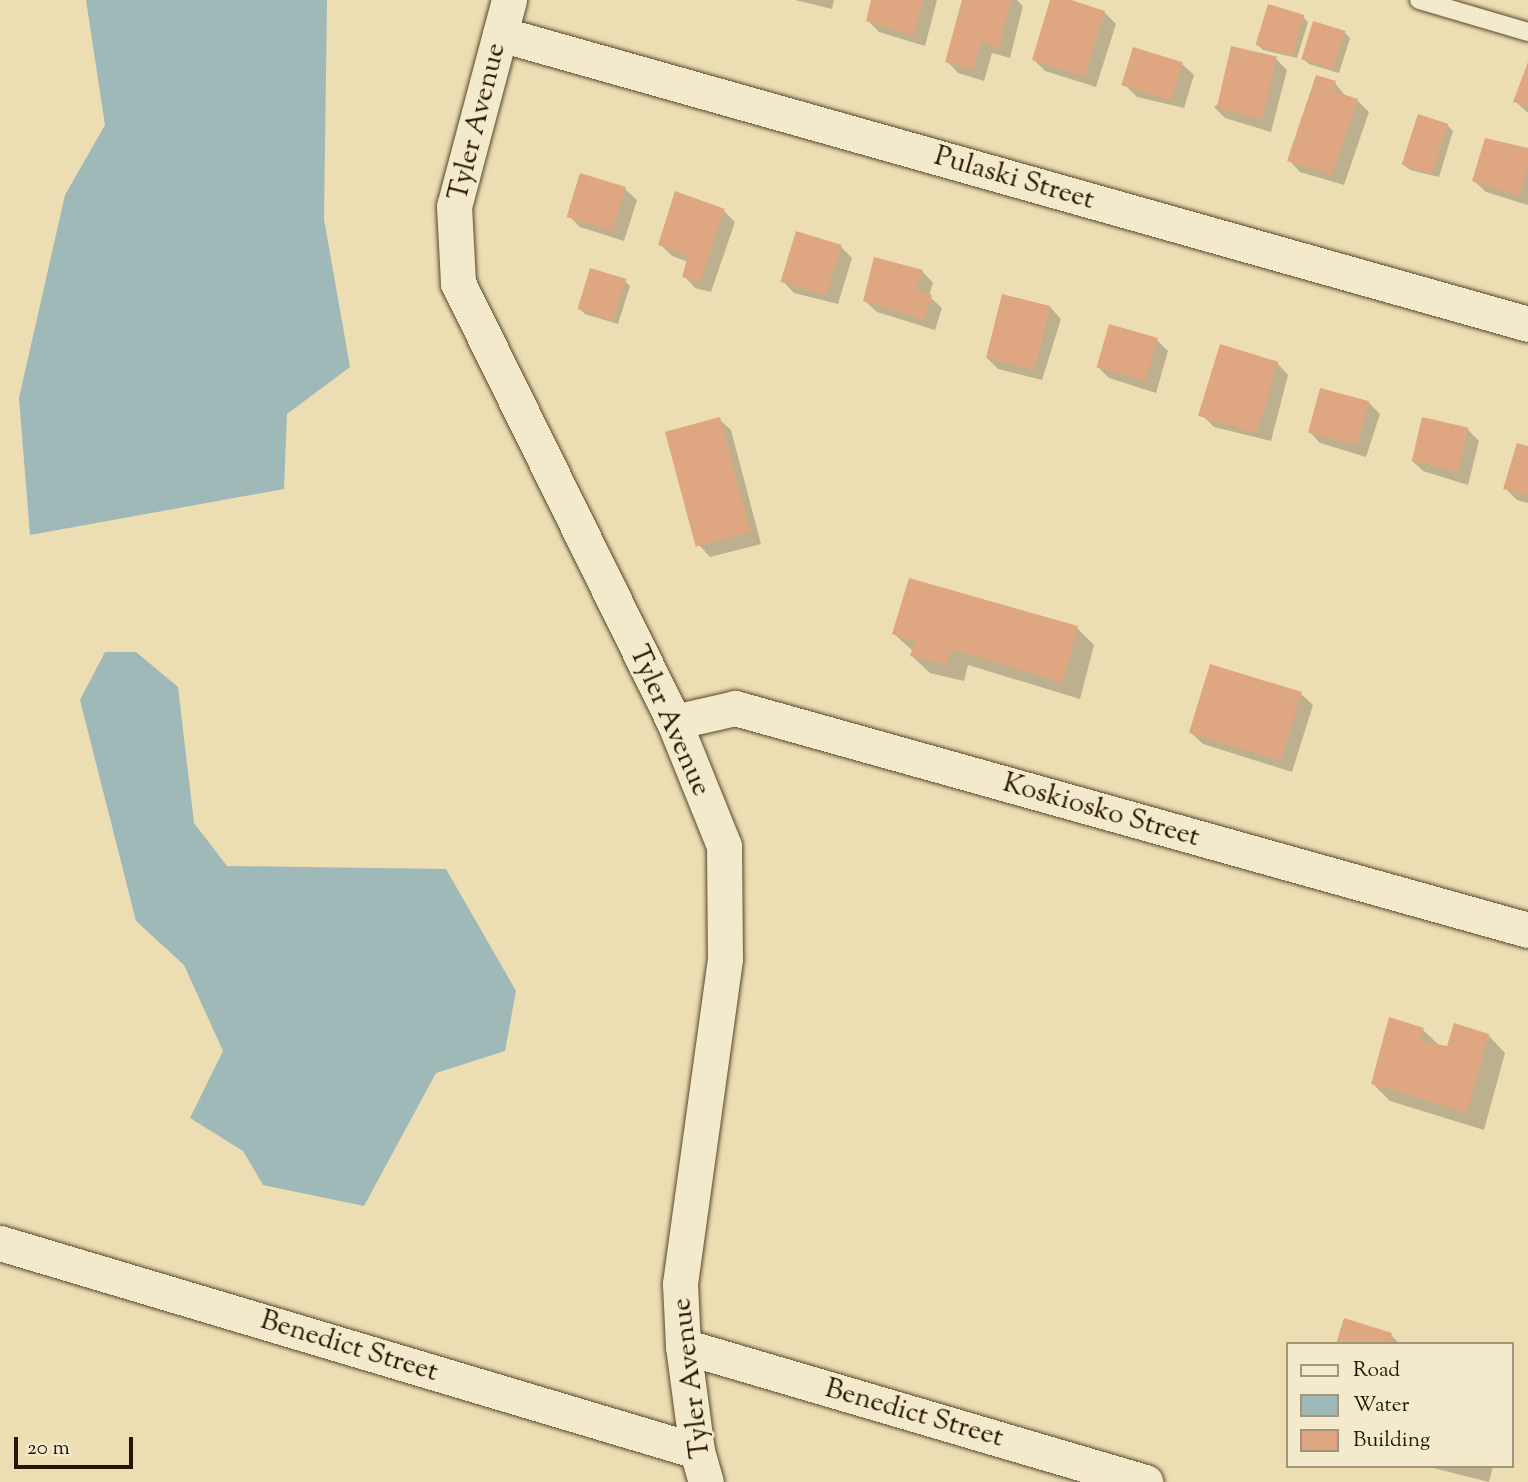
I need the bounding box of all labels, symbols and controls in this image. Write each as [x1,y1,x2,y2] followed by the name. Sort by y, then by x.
[442,40,514,204] street label: Tyler Avenue
[930,140,1098,218] street label: Pulaski Street
[621,640,717,802] street label: Tyler Avenue
[999,767,1203,855] street label: Koskiosko Street
[665,1296,719,1460] street label: Tyler Avenue
[256,1304,442,1390] street label: Benedict Street
[1286,1342,1514,1468] legend
[1353,1356,1400,1386] text: Road
[821,1372,1007,1456] street label: Benedict Street
[1353,1391,1409,1421] text: Water
[18,1422,136,1466] scale bar
[1353,1426,1430,1456] text: Building
[27,1434,70,1464] text: 20 m

